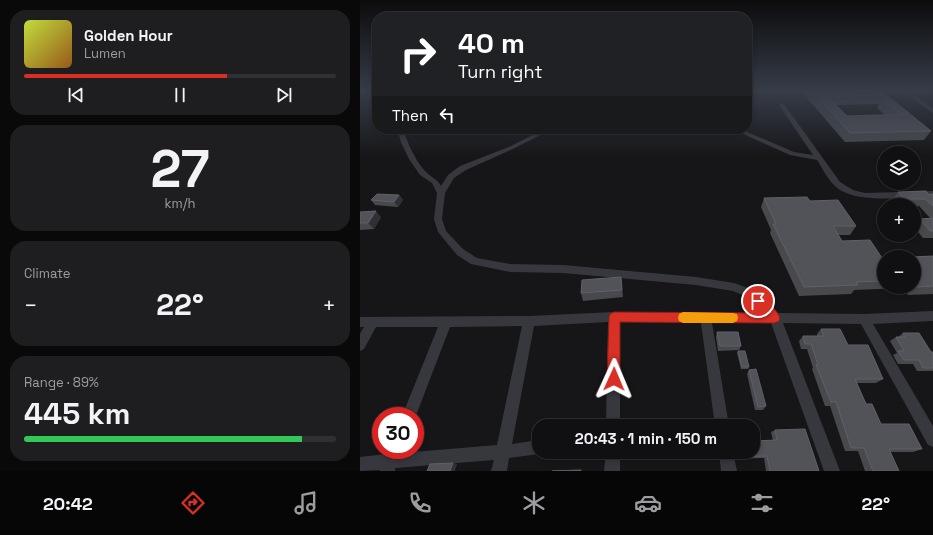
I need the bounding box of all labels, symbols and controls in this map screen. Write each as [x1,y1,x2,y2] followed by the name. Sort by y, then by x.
[458,25,525,61] text: 40 m
[84,26,173,45] text: Golden Hour
[392,28,444,80] icon: right
[84,45,126,62] text: Lumen
[458,60,542,83] text: Turn right
[65,84,87,106] icon: previous
[169,84,191,106] icon: pause
[273,84,295,106] icon: next
[436,104,458,126] icon: left
[392,106,428,125] text: Then
[150,136,210,202] text: 27
[877,146,921,294] map controls
[877,146,921,190] button: layers
[165,195,195,212] text: km/h
[877,198,921,242] button: +
[877,250,921,294] button: −
[24,265,70,282] text: Climate
[741,284,775,318] pin
[156,285,204,324] text: 22°
[747,290,769,312] icon: arrive
[24,291,38,319] text: −
[322,291,336,319] text: +
[593,358,635,400] position arrow
[24,374,99,391] text: Range · 89%
[24,394,130,433] text: 445 km
[372,407,424,459] speed limit sign: 30
[575,429,717,448] text: 20:43 · 1 min · 150 m
[179,489,207,517] icon: directions
[292,489,320,517] icon: music
[406,489,434,517] icon: phone
[520,489,548,517] icon: climate
[634,489,662,517] icon: car
[748,489,776,517] icon: filters
[43,492,93,515] text: 20:42
[862,492,890,515] text: 22°

